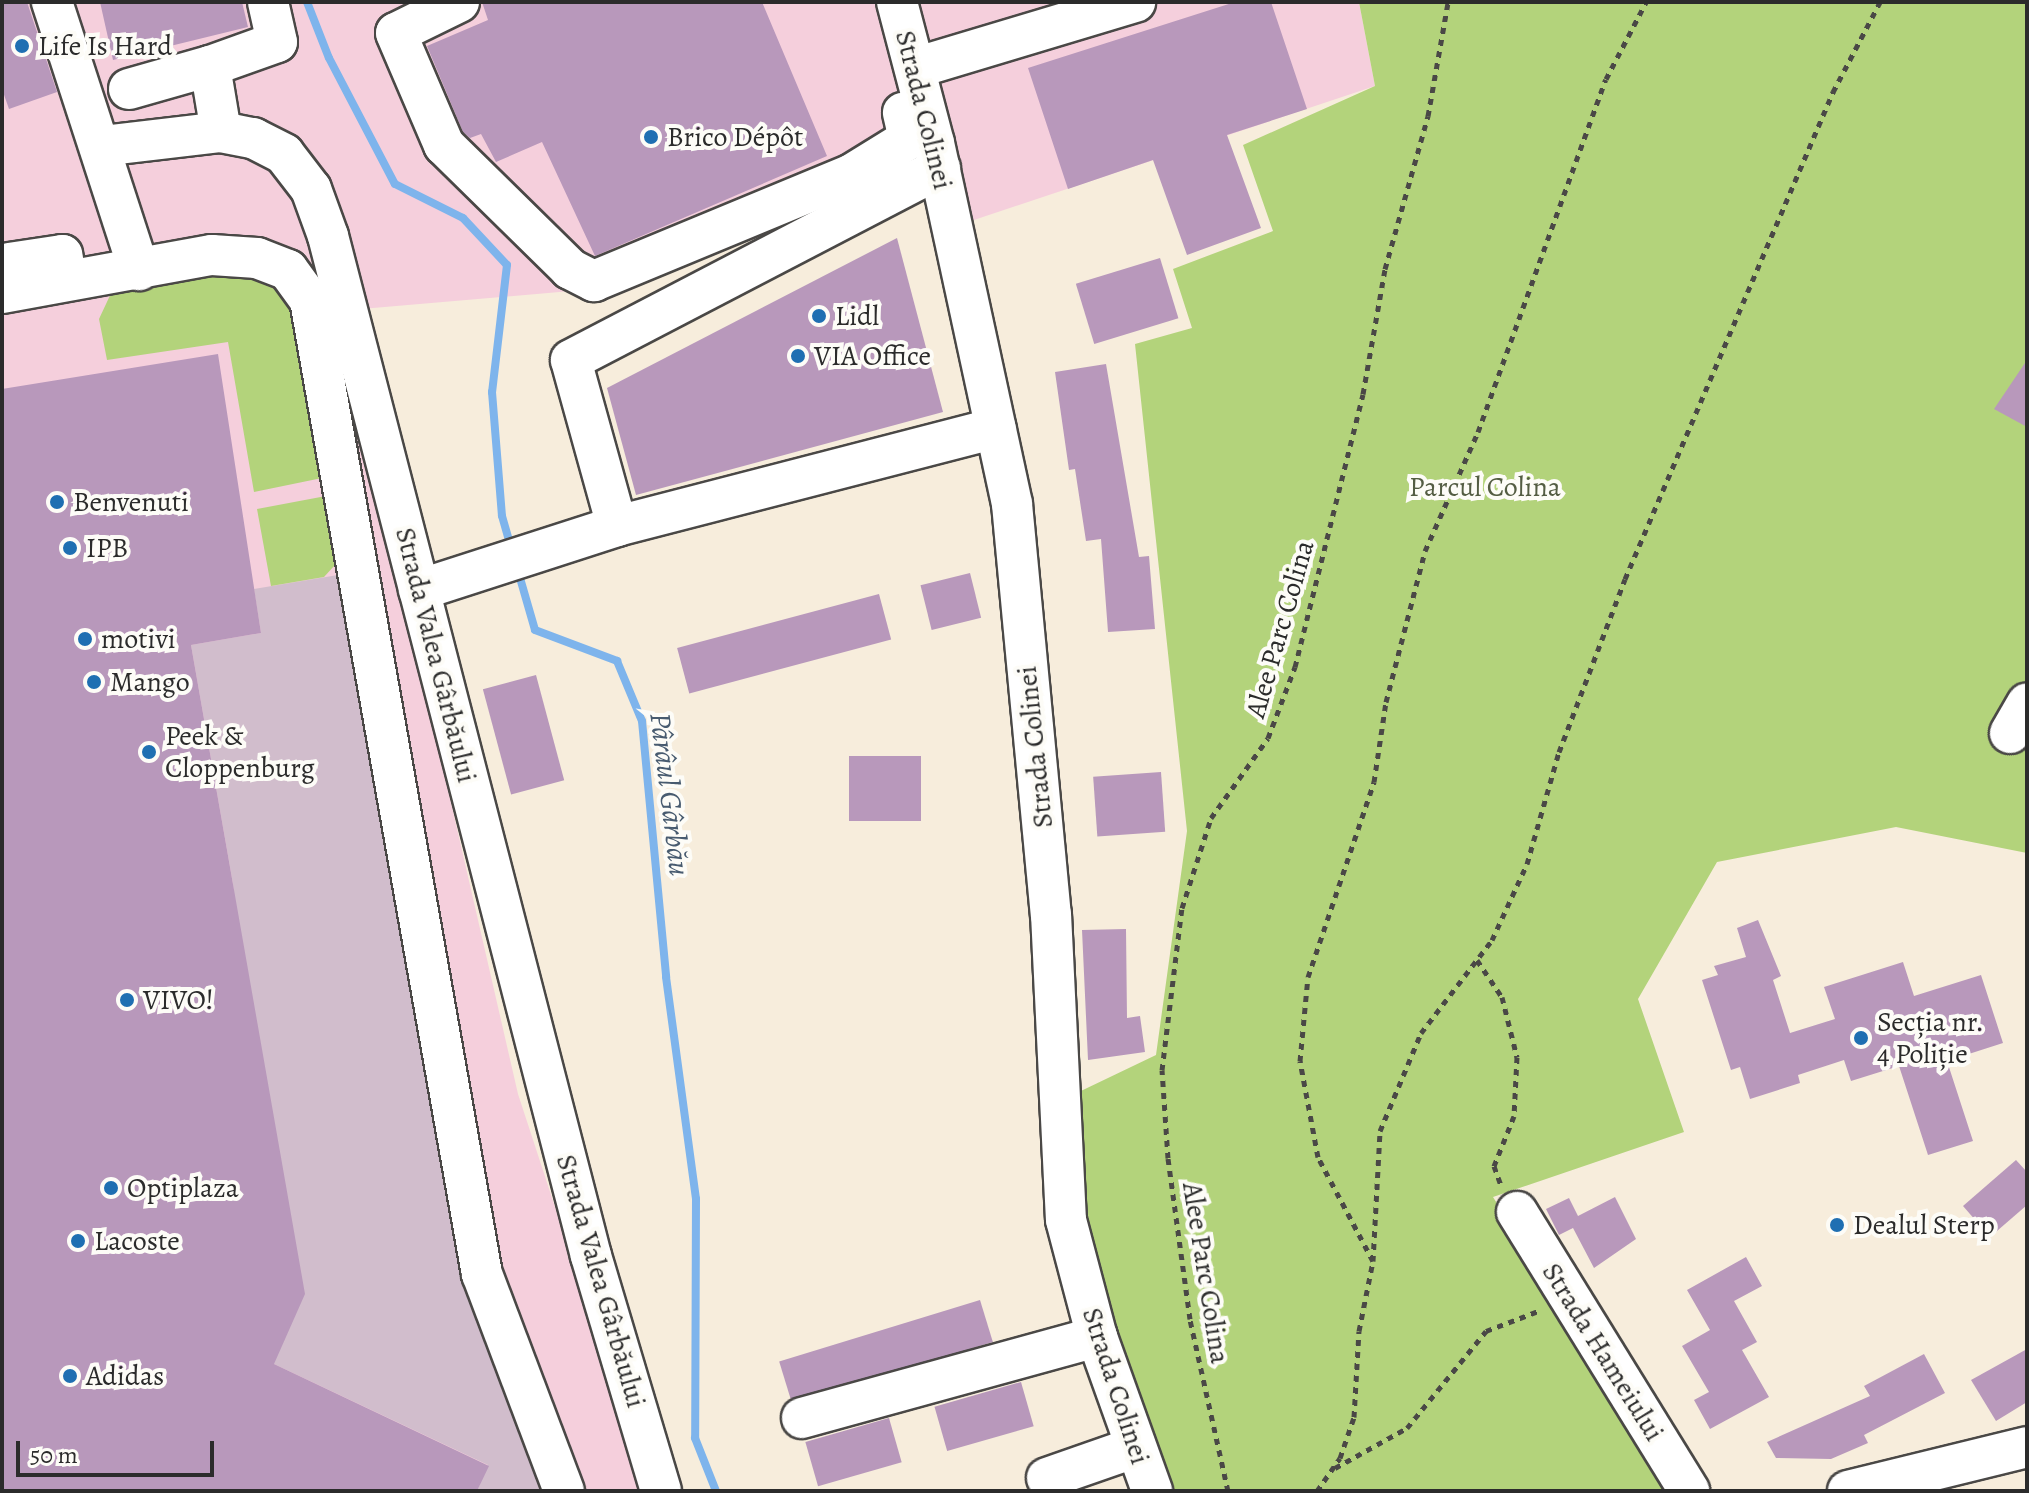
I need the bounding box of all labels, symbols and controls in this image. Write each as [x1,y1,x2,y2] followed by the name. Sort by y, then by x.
[888,27,960,193] street label: Strada Colinei
[38,29,172,63] place label: Life Is Hard
[13,37,31,55] marker: Life Is Hard
[667,120,803,154] place label: Brico Dépôt
[642,128,660,146] marker: Brico Dépôt
[835,299,879,333] place label: Lidl
[810,307,828,325] marker: Lidl
[814,339,931,373] place label: VIA Office
[789,347,807,365] marker: VIA Office
[1409,470,1561,504] park label: Parcul Colina
[73,485,189,519] place label: Benvenuti
[48,493,66,511] marker: Benvenuti
[388,524,484,786] street label: Strada Valea Gârbăului
[86,531,128,565] place label: IPB
[1239,536,1321,722] street label: Alee Parc Colina
[61,539,79,557] marker: IPB
[101,622,176,656] place label: motivi
[76,630,94,648] marker: motivi
[1010,664,1060,830] street label: Strada Colinei
[110,665,190,699] place label: Mango
[85,673,103,691] marker: Mango
[642,710,698,878] water label: Pârâul Gârbău
[165,719,315,785] place label: Peek & Cloppenburg
[140,743,158,761] marker: Peek & Cloppenburg
[143,983,214,1017] place label: VIVO!
[118,991,136,1009] marker: VIVO!
[1877,1005,1984,1071] place label: Secția nr. 4 Poliție
[1852,1029,1870,1047] marker: Secția nr. 4 Poliție
[549,1151,653,1411] street label: Strada Valea Gârbăului
[127,1171,239,1205] place label: Optiplaza
[102,1179,120,1197] marker: Optiplaza
[1175,1180,1237,1366] street label: Alee Parc Colina
[1853,1208,1995,1242] place label: Dealul Sterp
[1828,1216,1846,1234] marker: Dealul Sterp
[94,1224,180,1258] place label: Lacoste
[69,1232,87,1250] marker: Lacoste
[1535,1257,1671,1447] street label: Strada Hameiului
[1075,1303,1157,1469] street label: Strada Colinei
[86,1359,164,1393] place label: Adidas
[61,1367,79,1385] marker: Adidas
[20,1425,218,1475] scale bar
[30,1439,78,1471] text: 50 m

